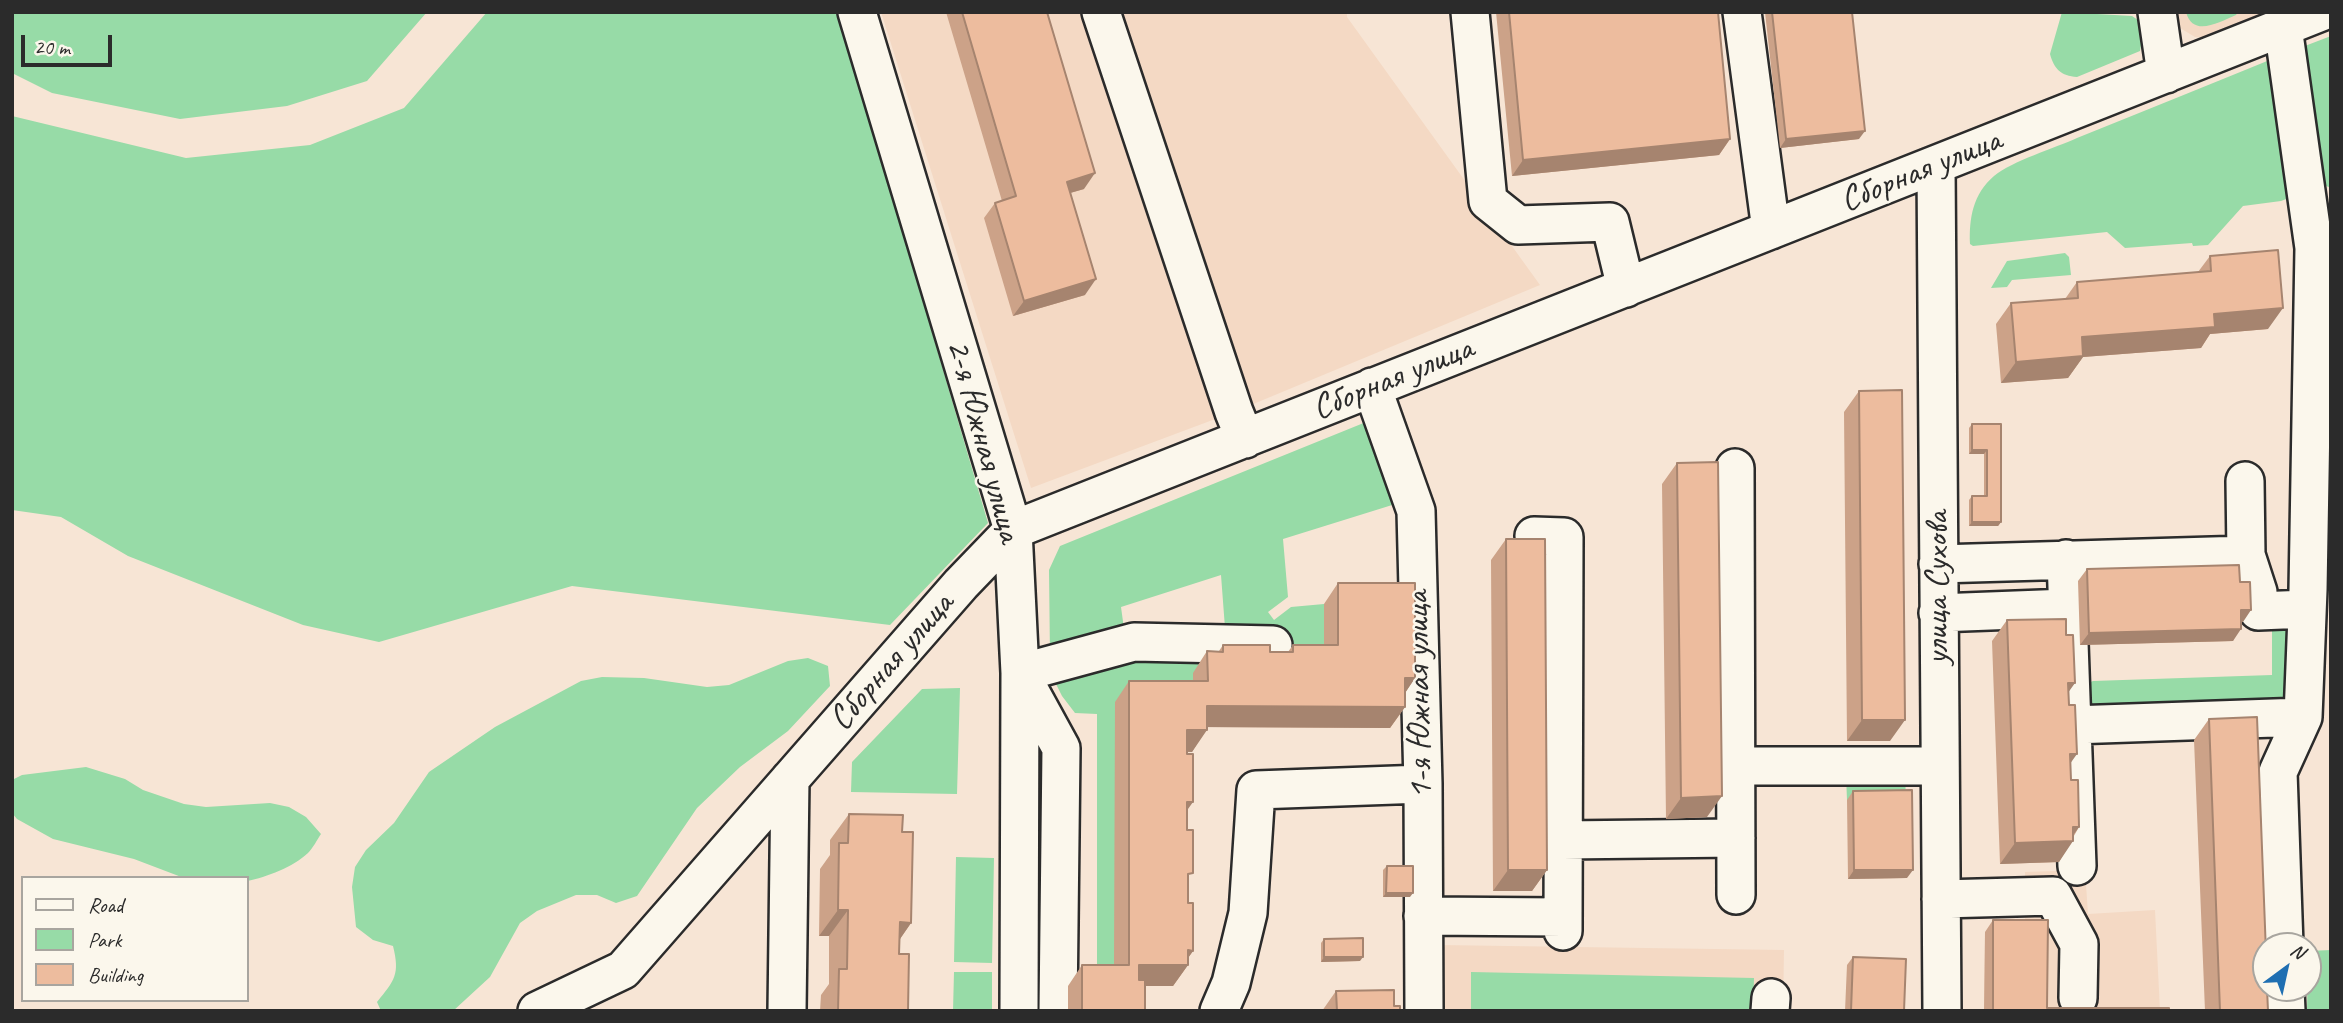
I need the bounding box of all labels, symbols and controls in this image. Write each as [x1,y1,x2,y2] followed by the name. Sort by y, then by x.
[24,21,116,65] scale bar
[34,34,70,60] text: 20 m
[1835,120,2007,222] street label: Сборная улица
[1307,328,1479,430] street label: Сборная улица
[936,335,1030,547] street label: 2-я Южная улица
[1917,511,1959,665] street label: улица Сухова
[821,584,963,740] street label: Сборная улица
[1397,591,1443,799] street label: 1-я Южная улица
[21,876,248,1002] legend
[88,892,123,918] text: Road
[88,927,121,953] text: Park
[2252,932,2322,1002] north arrow
[2286,938,2309,964] text: N
[88,962,143,988] text: Building

